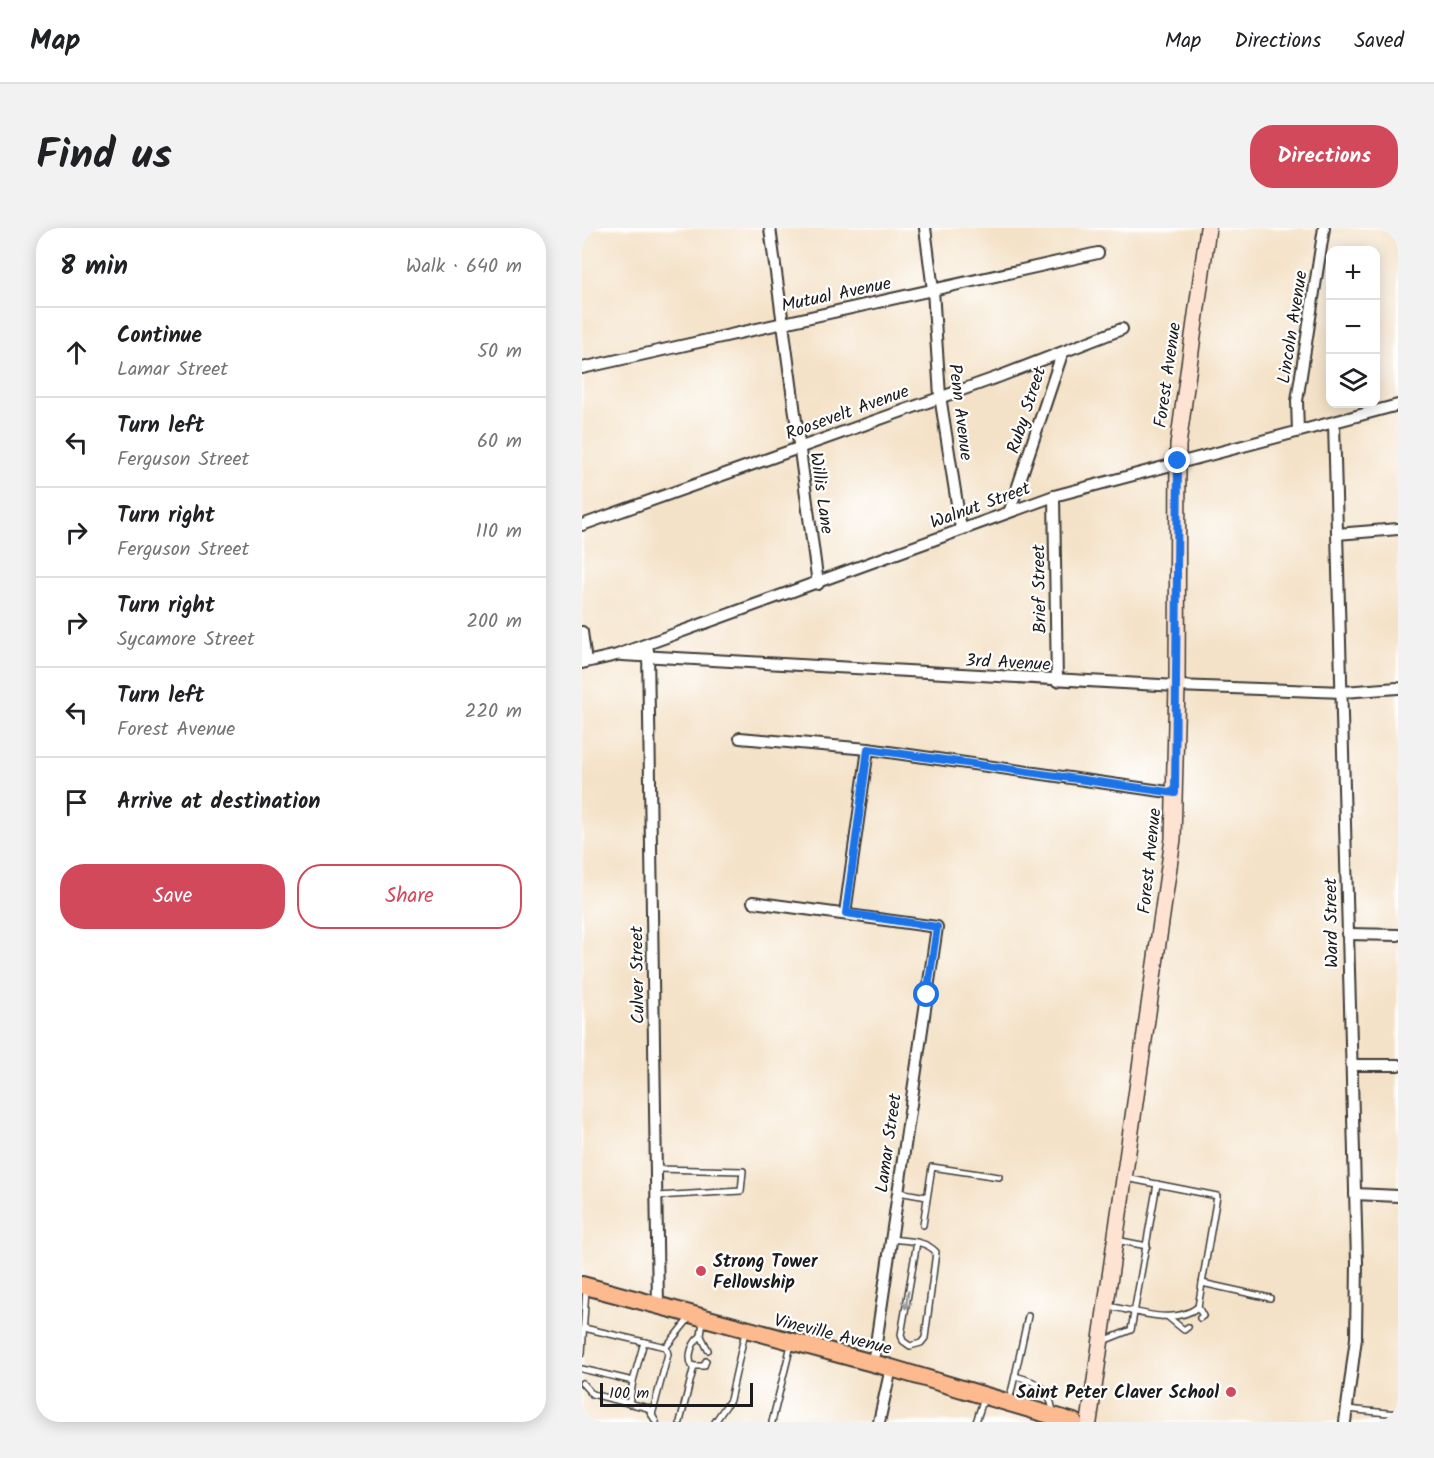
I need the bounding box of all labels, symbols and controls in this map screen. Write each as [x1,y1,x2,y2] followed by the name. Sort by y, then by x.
[30,19,81,64] text: Map
[1165,25,1201,58] text: Map
[1234,25,1321,58] text: Directions
[1354,25,1404,58] text: Saved
[36,123,172,190] text: Find us
[1250,125,1398,188] button: Directions
[60,246,128,288] text: 8 min
[1326,246,1380,408] map controls
[1326,246,1380,300] button: +
[406,251,522,283] text: Walk · 640 m
[1270,269,1317,386] street label: Lincoln Avenue
[779,270,894,321] street label: Mutual Avenue
[1326,300,1380,354] button: −
[117,319,202,354] text: Continue
[1147,320,1190,430] street label: Forest Avenue
[60,336,93,369] icon: ahead
[477,336,522,368] text: 50 m
[117,354,228,386] text: Lamar Street
[1326,354,1380,408] button: layers
[939,362,980,462] street label: Penn Avenue
[1000,362,1055,458] street label: Ruby Street
[782,378,913,449] street label: Roosevelt Avenue
[117,409,204,444] text: Turn left
[60,426,93,459] icon: left
[477,426,522,458] text: 60 m
[117,444,249,476] text: Ferguson Street
[1164,447,1190,473] route end
[800,450,841,536] street label: Willis Lane
[926,474,1036,538] street label: Walnut Street
[117,499,215,534] text: Turn right
[60,516,93,549] icon: right
[476,516,522,548] text: 110 m
[117,534,249,566] text: Ferguson Street
[1025,543,1056,634] street label: Brief Street
[117,589,215,624] text: Turn right
[60,606,93,639] icon: right
[466,606,522,638] text: 200 m
[117,624,255,656] text: Sycamore Street
[965,647,1051,680] street label: 3rd Avenue
[117,679,204,714] text: Turn left
[60,696,93,729] icon: left
[465,696,522,728] text: 220 m
[117,714,235,746] text: Forest Avenue
[117,785,320,820] text: Arrive at destination
[60,786,93,819] icon: arrive
[1131,807,1170,916] street label: Forest Avenue
[60,864,285,929] button: Save
[297,864,522,929] button: Share
[1317,877,1348,968] street label: Ward Street
[623,925,654,1024] street label: Culver Street
[913,981,939,1007] route start
[868,1091,911,1195] street label: Lamar Street
[713,1248,819,1298] place label: Strong Tower Fellowship
[694,1264,708,1278] marker: Strong Tower Fellowship
[901,1290,912,1309] one-way arrow
[771,1307,895,1364] street label: Vineville Avenue
[1016,1379,1219,1408] place label: Saint Peter Claver School
[600,1380,753,1408] scale bar
[609,1381,649,1406] text: 100 m
[1224,1385,1238,1399] marker: Saint Peter Claver School

